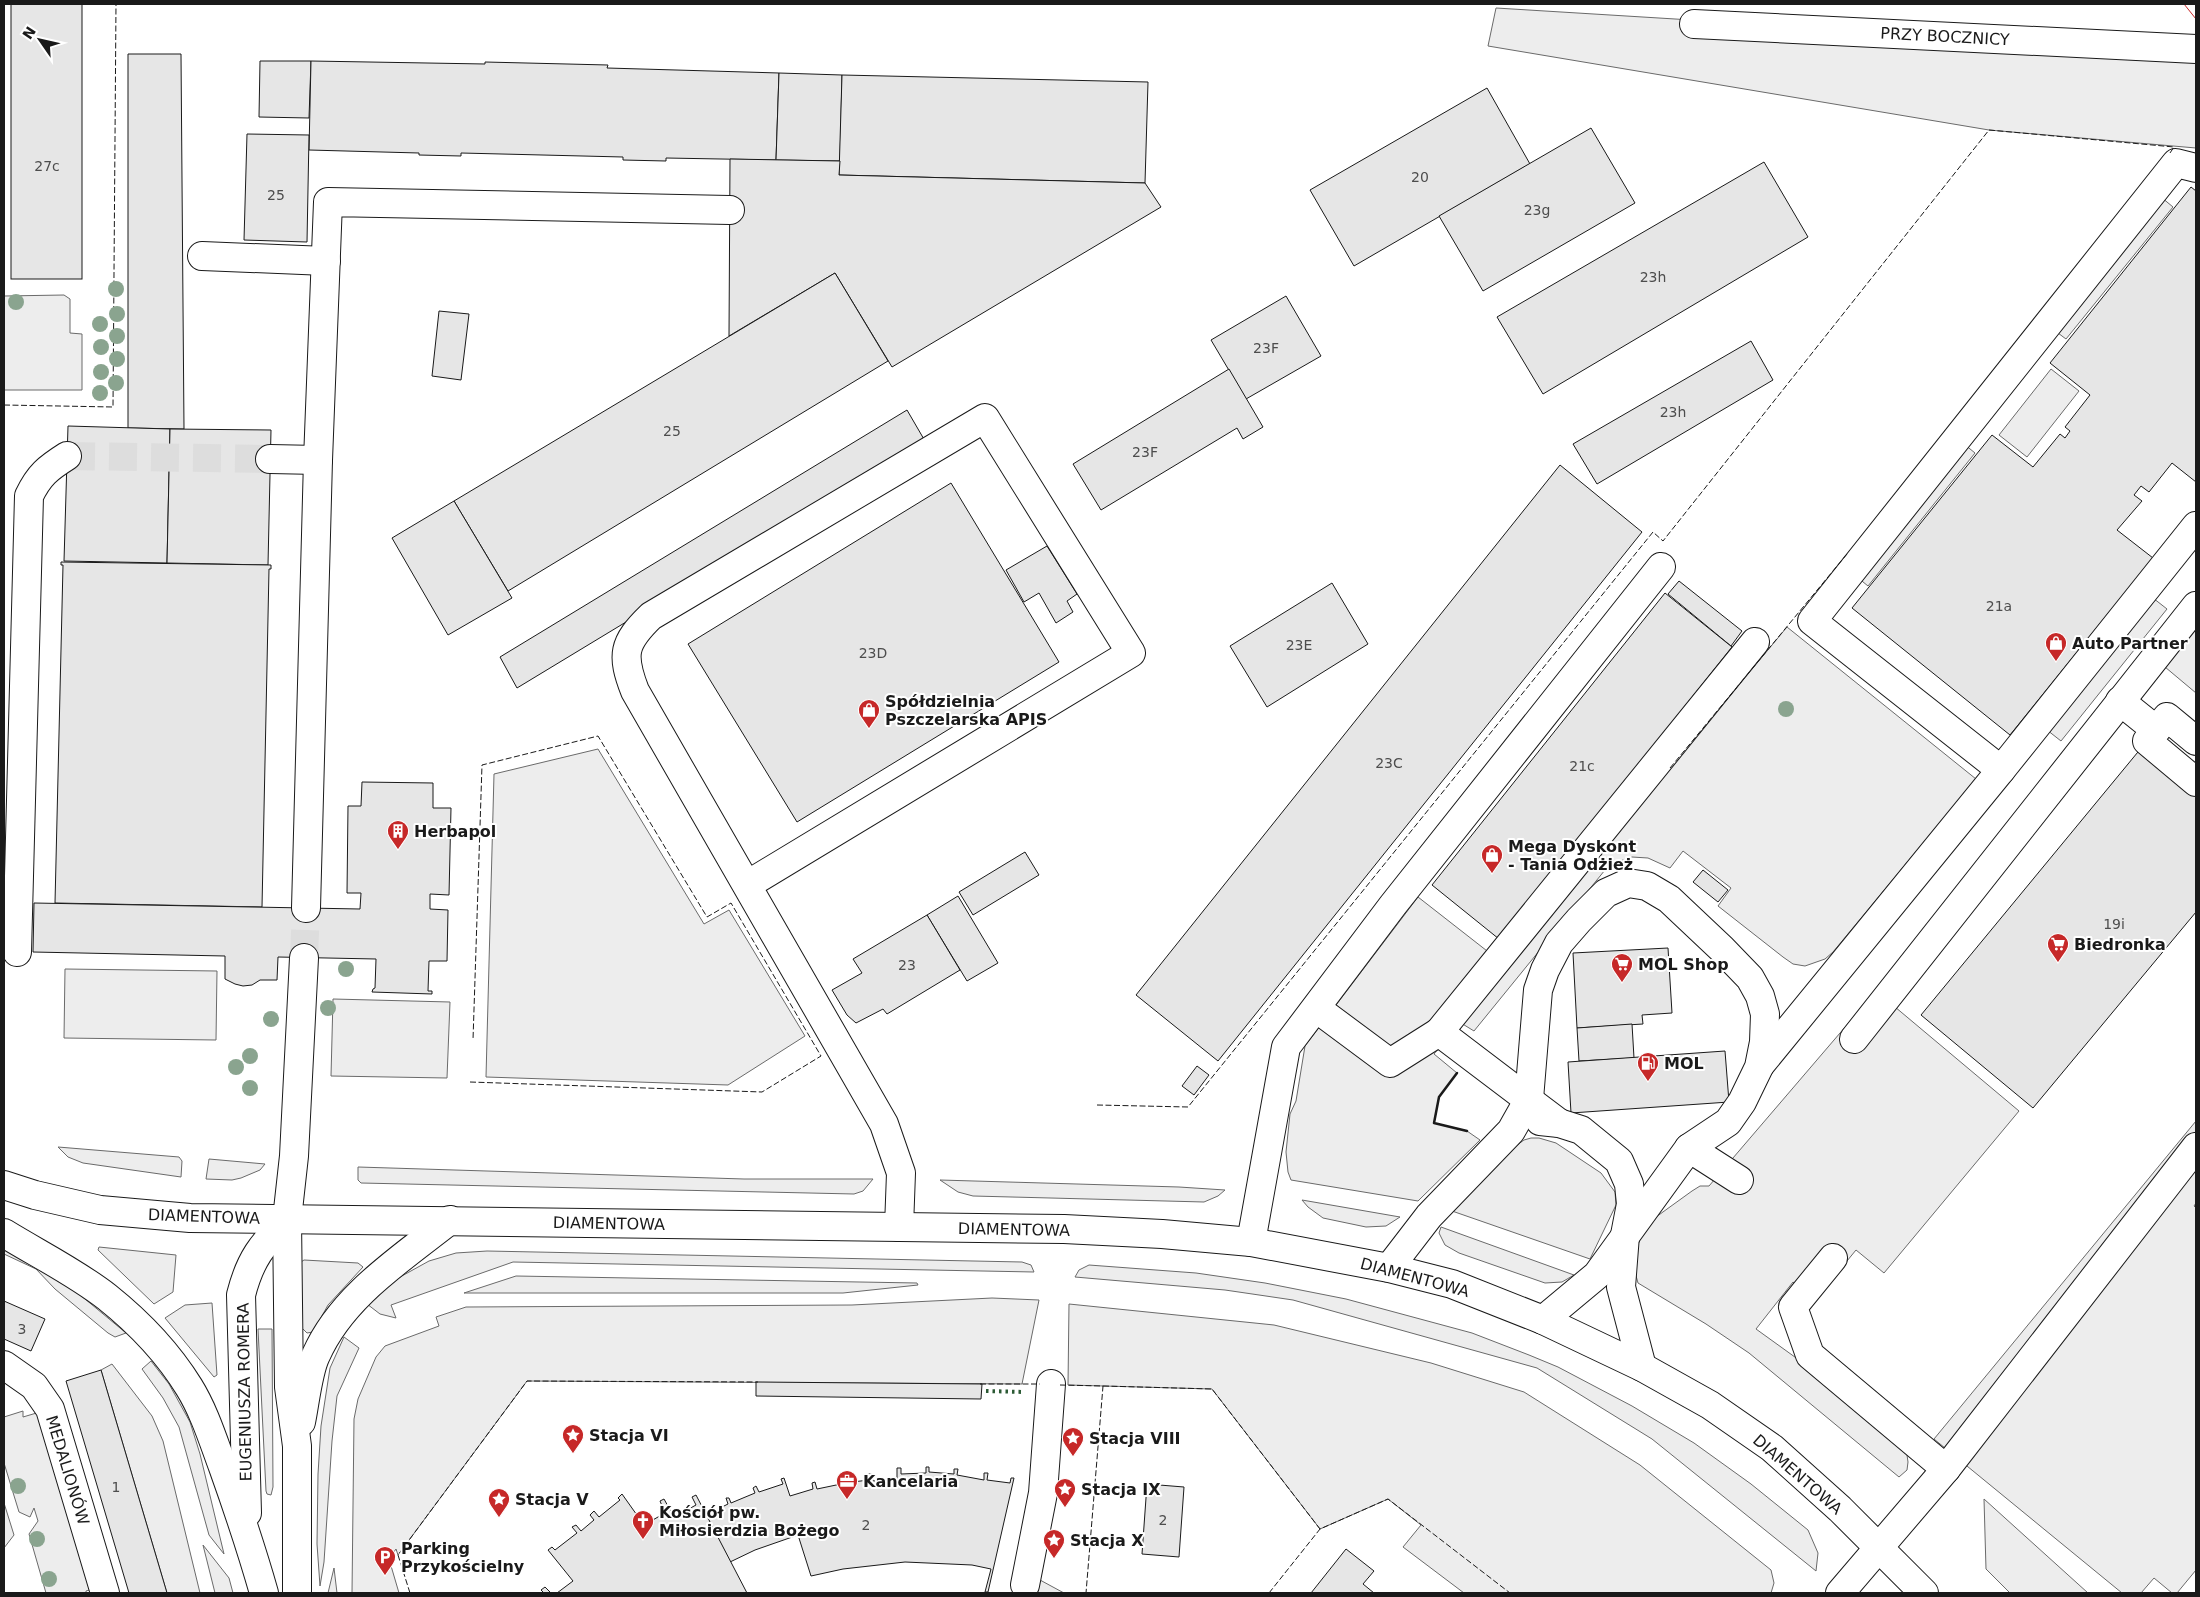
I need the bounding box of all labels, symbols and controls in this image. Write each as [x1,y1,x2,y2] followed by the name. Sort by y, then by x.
[15,15,65,65] north arrow
[19,23,39,42] text: N
[1880,24,2010,49] street label: PRZY BOCZNICY
[34,158,60,174] house number: 27c
[1411,169,1429,185] house number: 20
[267,187,285,203] house number: 25
[1524,202,1550,218] house number: 23g
[1640,269,1666,285] house number: 23h
[1253,340,1279,356] house number: 23F
[1660,404,1686,420] house number: 23h
[663,423,681,439] house number: 25
[1132,444,1158,460] house number: 23F
[1986,598,2012,614] house number: 21a
[2044,631,2068,662] shop icon: Auto Partner
[2072,634,2188,653] place label: Auto Partner
[1286,637,1312,653] house number: 23E
[859,645,887,661] house number: 23D
[885,692,1047,729] place label: Spółdzielnia Pszczelarska APIS
[857,698,881,729] shop icon: Spółdzielnia Pszczelarska APIS
[1375,755,1403,771] house number: 23C
[1569,758,1595,774] house number: 21c
[386,819,410,850] building icon: Herbapol
[414,822,496,841] place label: Herbapol
[1508,837,1636,874] place label: Mega Dyskont - Tania Odżież
[1480,843,1504,874] shop icon: Mega Dyskont - Tania Odżież
[2103,916,2125,932] house number: 19i
[2046,932,2070,963] supermarket icon: Biedronka
[2074,935,2166,954] place label: Biedronka
[1610,952,1634,983] supermarket icon: MOL Shop
[1638,955,1729,974] place label: MOL Shop
[898,957,916,973] house number: 23
[1636,1051,1660,1082] fuel station icon: MOL
[1664,1054,1704,1073] place label: MOL
[148,1205,260,1228] street label: DIAMENTOWA
[553,1213,665,1234] street label: DIAMENTOWA
[958,1219,1070,1240] street label: DIAMENTOWA
[1358,1254,1472,1301] street label: DIAMENTOWA
[233,1302,256,1482] street label: EUGENIUSZA ROMERA
[18,1321,26,1337] house number: 3
[42,1413,93,1527] street label: MEDALIONÓW
[561,1423,585,1454] place icon: Stacja VI
[589,1426,669,1445] place label: Stacja VI
[1061,1426,1085,1457] place icon: Stacja VIII
[1089,1429,1181,1448] place label: Stacja VIII
[1749,1430,1846,1518] street label: DIAMENTOWA
[835,1469,859,1500] office icon: Kancelaria
[863,1472,958,1491] place label: Kancelaria
[1053,1477,1077,1508] place icon: Stacja IX
[112,1479,120,1495] house number: 1
[1081,1480,1161,1499] place label: Stacja IX
[487,1487,511,1518] place icon: Stacja V
[515,1490,589,1509] place label: Stacja V
[659,1503,840,1540] place label: Kościół pw. Miłosierdzia Bożego
[631,1509,655,1540] church icon: Kościół pw. Miłosierdzia Bożego
[1159,1512,1167,1528] house number: 2
[862,1517,870,1533] house number: 2
[1042,1528,1066,1559] place icon: Stacja X
[1070,1531,1144,1550] place label: Stacja X
[401,1539,525,1576] place label: Parking Przykościelny
[373,1545,397,1576] parking icon: Parking Przykościelny

